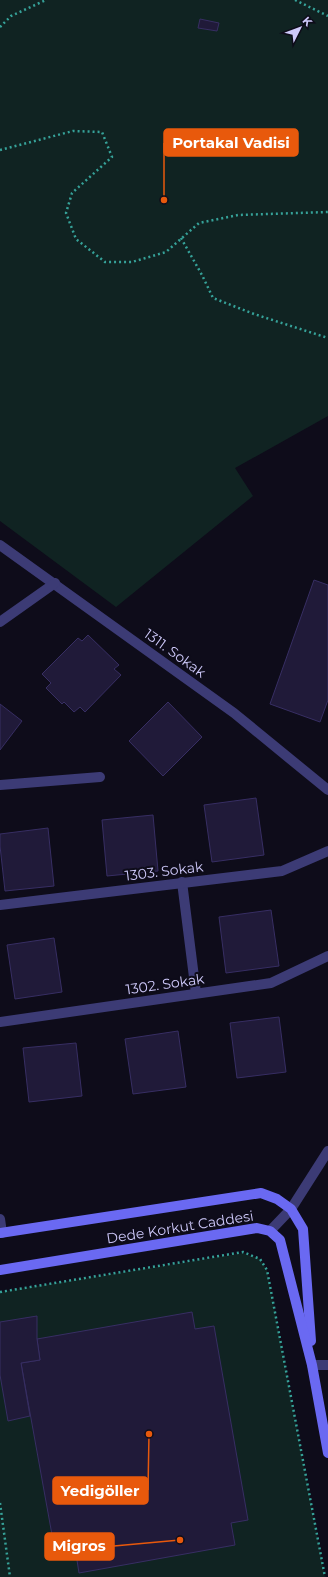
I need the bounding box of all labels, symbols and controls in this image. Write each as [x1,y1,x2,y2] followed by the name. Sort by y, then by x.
[280,8,320,48] north arrow
[300,14,316,30] text: K
[164,129,298,156] callout: Portakal Vadisi
[172,133,290,152] text: Portakal Vadisi
[141,625,210,682] street label: 1311. Sokak
[124,857,205,885] street label: 1303. Sokak
[125,969,206,998] street label: 1302. Sokak
[105,1206,255,1248] street label: Dede Korkut Caddesi
[53,1477,148,1504] callout: Yedigöller
[60,1481,140,1500] text: Yedigöller
[45,1533,114,1560] callout: Migros
[52,1536,106,1555] text: Migros

